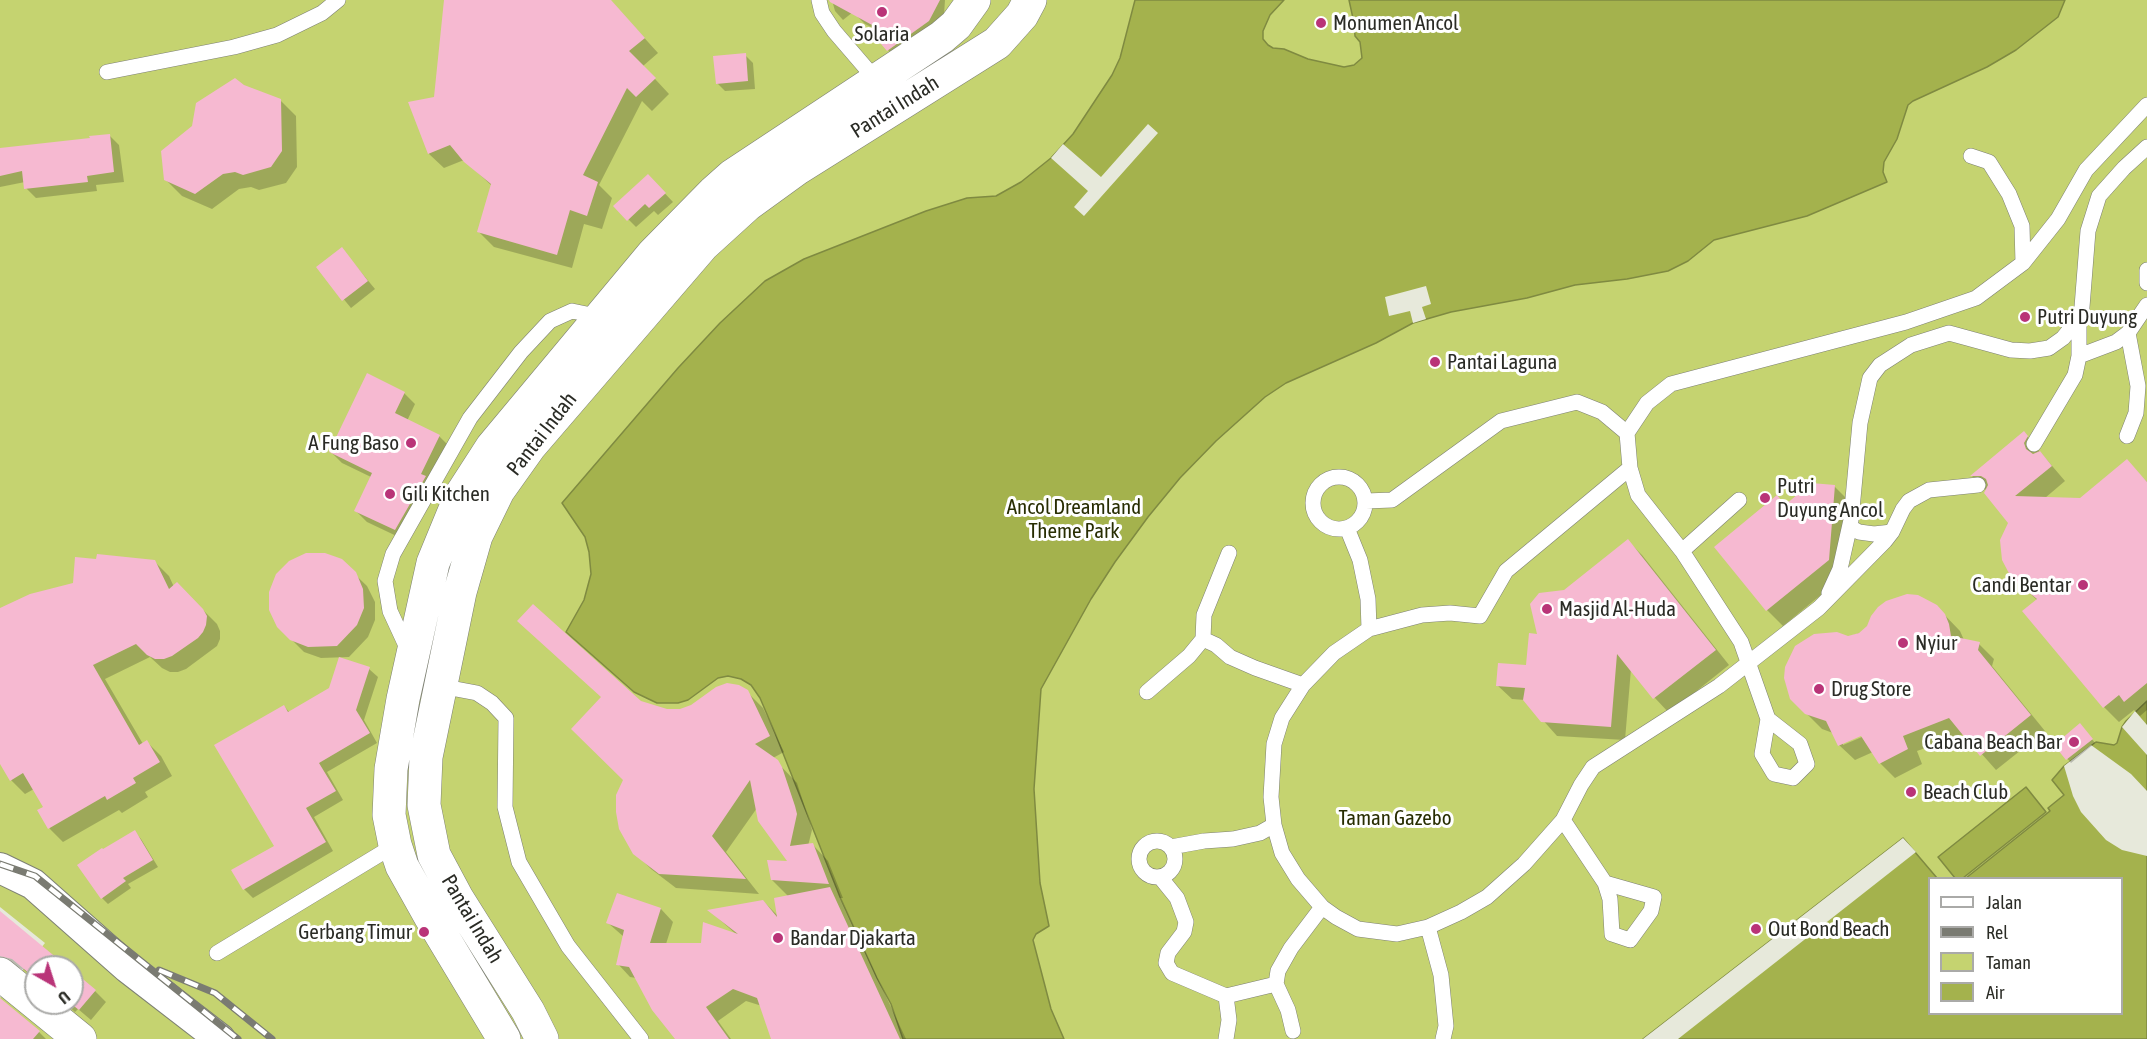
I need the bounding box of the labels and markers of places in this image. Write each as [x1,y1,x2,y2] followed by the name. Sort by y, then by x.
[875,5,889,19] marker: Solaria
[1333,10,1459,36] place label: Monumen Ancol
[1314,16,1328,30] marker: Monumen Ancol
[855,21,909,47] place label: Solaria
[2037,304,2137,330] place label: Putri Duyung
[2018,310,2032,324] marker: Putri Duyung
[1447,349,1557,375] place label: Pantai Laguna
[1428,355,1442,369] marker: Pantai Laguna
[308,430,399,456] place label: A Fung Baso
[404,436,418,450] marker: A Fung Baso
[1777,473,1883,523] place label: Putri Duyung Ancol
[402,481,490,507] place label: Gili Kitchen
[383,487,397,501] marker: Gili Kitchen
[1758,491,1772,505] marker: Putri Duyung Ancol
[1972,572,2071,598] place label: Candi Bentar
[2076,578,2090,592] marker: Candi Bentar
[1559,596,1676,622] place label: Masjid Al-Huda
[1540,602,1554,616] marker: Masjid Al-Huda
[1915,630,1957,656] place label: Nyiur
[1896,636,1910,650] marker: Nyiur
[1831,676,1911,702] place label: Drug Store
[1812,682,1826,696] marker: Drug Store
[1924,729,2062,755] place label: Cabana Beach Bar
[2067,735,2081,749] marker: Cabana Beach Bar
[1923,779,2008,805] place label: Beach Club
[1904,785,1918,799] marker: Beach Club
[1768,916,1889,942] place label: Out Bond Beach
[298,919,412,945] place label: Gerbang Timur
[1749,922,1763,936] marker: Out Bond Beach
[417,925,431,939] marker: Gerbang Timur
[790,925,916,951] place label: Bandar Djakarta
[771,931,785,945] marker: Bandar Djakarta

